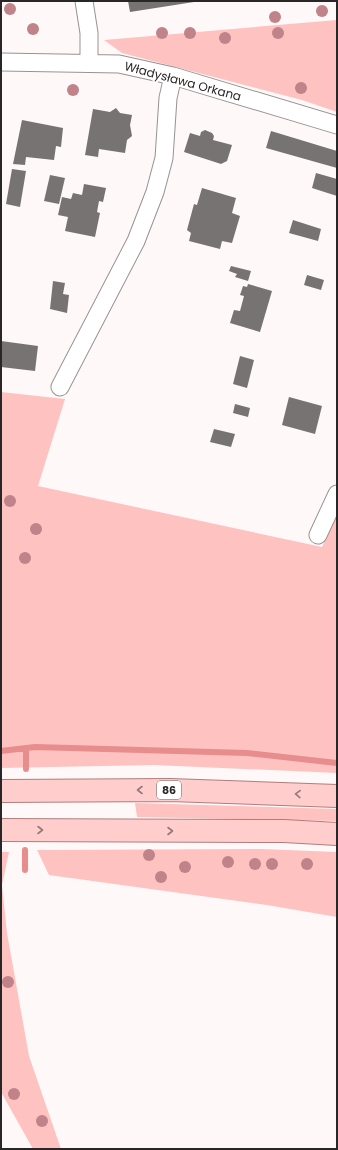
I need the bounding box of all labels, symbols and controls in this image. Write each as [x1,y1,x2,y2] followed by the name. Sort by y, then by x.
[123,57,243,105] street label: Władysława Orkana
[157,781,181,799] road number: 86
[137,786,143,794] one-way arrow
[295,790,301,798] one-way arrow
[37,826,43,835] one-way arrow
[167,827,173,835] one-way arrow

